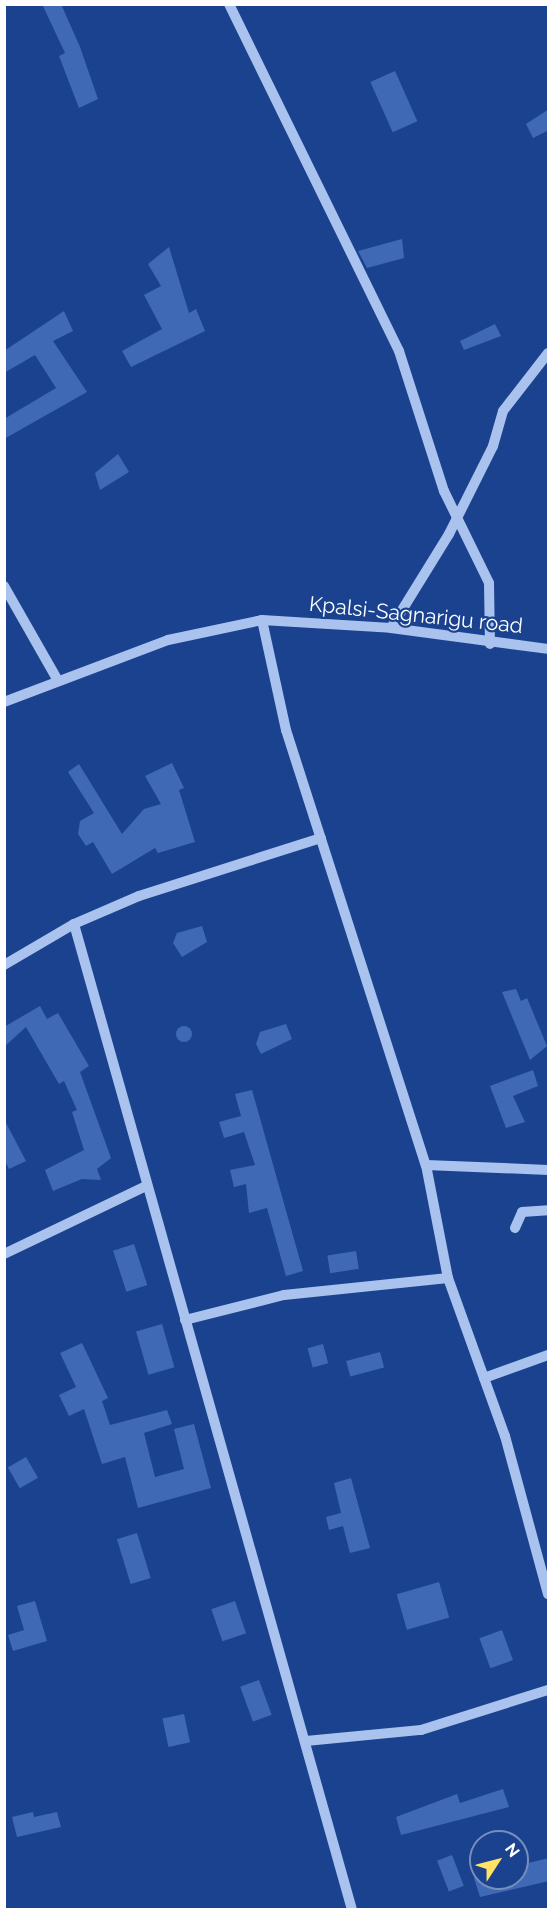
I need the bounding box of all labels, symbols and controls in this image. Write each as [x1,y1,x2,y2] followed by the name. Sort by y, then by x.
[308,591,524,639] street label: Kpalsi-Sagnarigu road
[469,1830,529,1890] north arrow
[501,1840,524,1861] text: N

